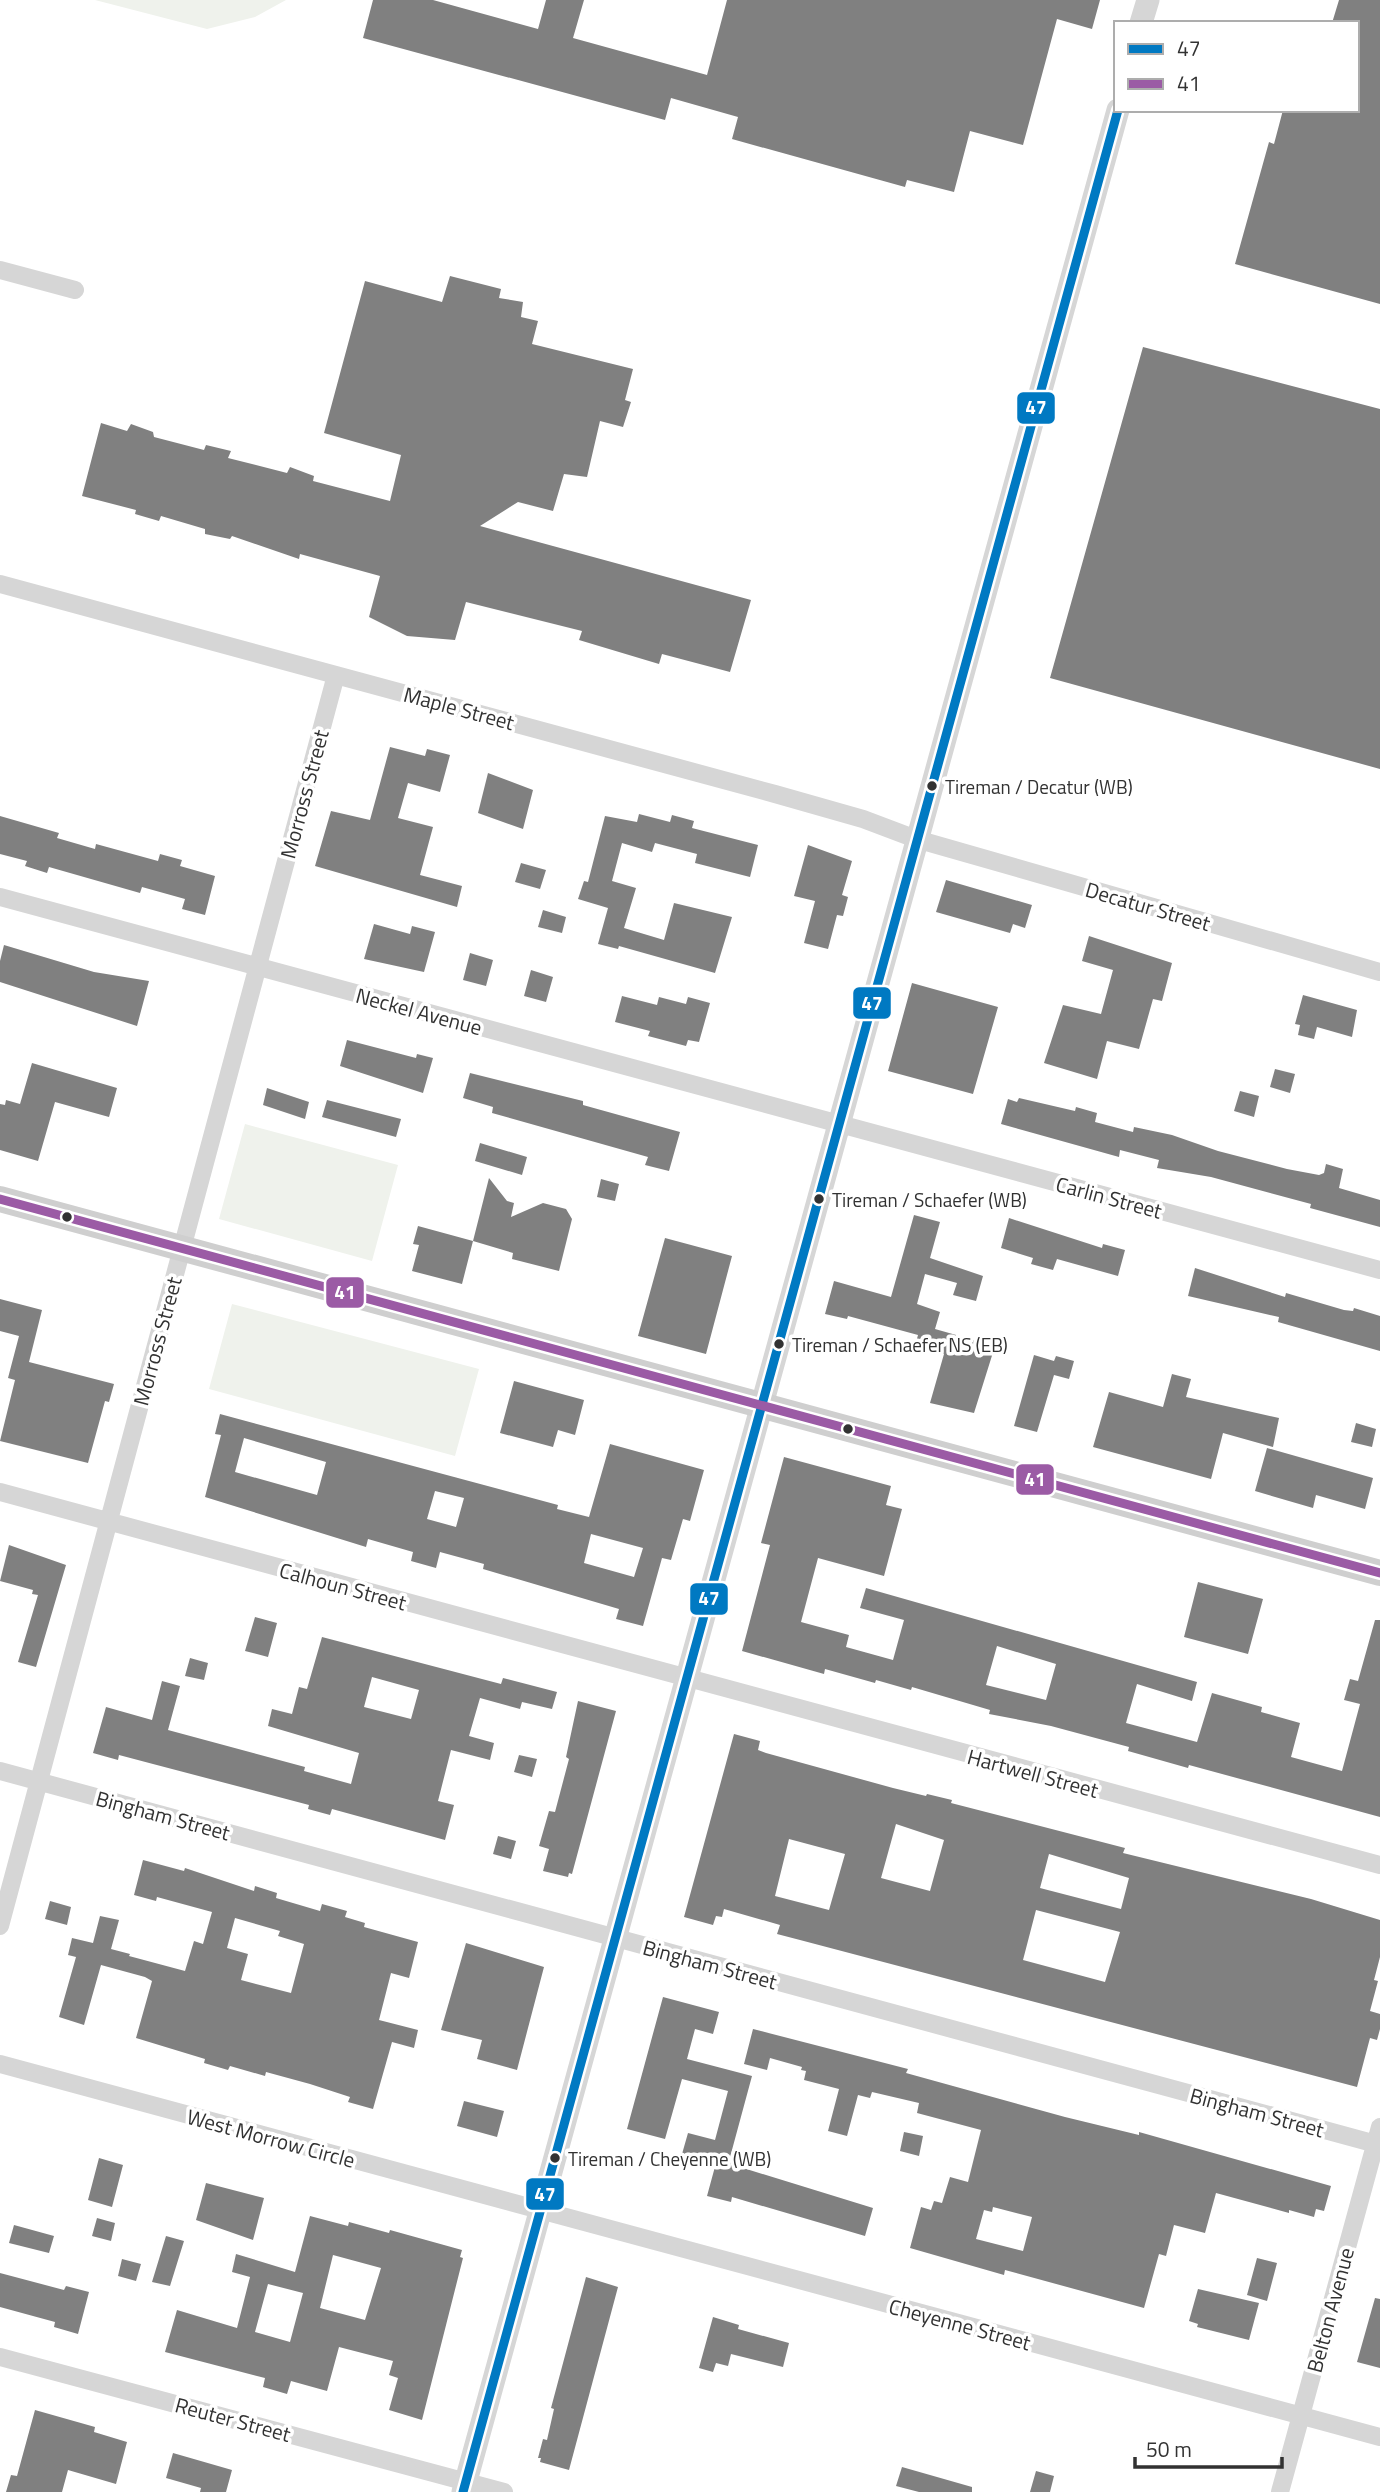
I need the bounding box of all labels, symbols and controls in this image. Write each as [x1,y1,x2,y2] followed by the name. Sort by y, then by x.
[1114,21,1359,112] legend
[1177,32,1201,64] text: 47
[1177,67,1201,99] text: 41
[1016,391,1056,425] line badge: 47
[1025,392,1047,421] text: 47
[400,678,519,738] street label: Maple Street
[271,725,337,862] street label: Morross Street
[945,772,1133,801] place label: Tireman / Decatur (WB)
[925,779,939,793] marker: Tireman / Decatur (WB)
[1082,873,1215,939] street label: Decatur Street
[352,979,486,1043] street label: Neckel Avenue
[852,986,892,1020] line badge: 47
[861,988,883,1017] text: 47
[1052,1167,1166,1227] street label: Carlin Street
[832,1185,1027,1214] place label: Tireman / Schaefer (WB)
[812,1192,826,1206] marker: Tireman / Schaefer (WB)
[60,1210,74,1224] unlabelled marker
[124,1272,190,1409] street label: Morross Street
[325,1276,365,1309] line badge: 41
[334,1277,356,1306] text: 41
[792,1330,1008,1359] place label: Tireman / Schaefer NS (EB)
[772,1337,786,1351] marker: Tireman / Schaefer NS (EB)
[841,1422,855,1436] unlabelled marker
[1015,1463,1055,1496] line badge: 41
[1024,1464,1046,1493] text: 41
[276,1554,411,1618] street label: Calhoun Street
[689,1582,729,1616] line badge: 47
[698,1583,720,1612] text: 47
[964,1740,1103,1806] street label: Hartwell Street
[92,1782,234,1848] street label: Bingham Street
[639,1931,781,1997] street label: Bingham Street
[1186,2079,1328,2145] street label: Bingham Street
[183,2100,359,2176] street label: West Morrow Circle
[568,2144,771,2173] place label: Tireman / Cheyenne (WB)
[548,2151,562,2165] marker: Tireman / Cheyenne (WB)
[525,2177,565,2211] line badge: 47
[534,2179,556,2208] text: 47
[1298,2244,1362,2376] street label: Belton Avenue
[886,2290,1035,2358] street label: Cheyenne Street
[172,2388,295,2450] street label: Reuter Street
[1135,2426,1282,2470] scale bar
[1146,2433,1192,2465] text: 50 m

